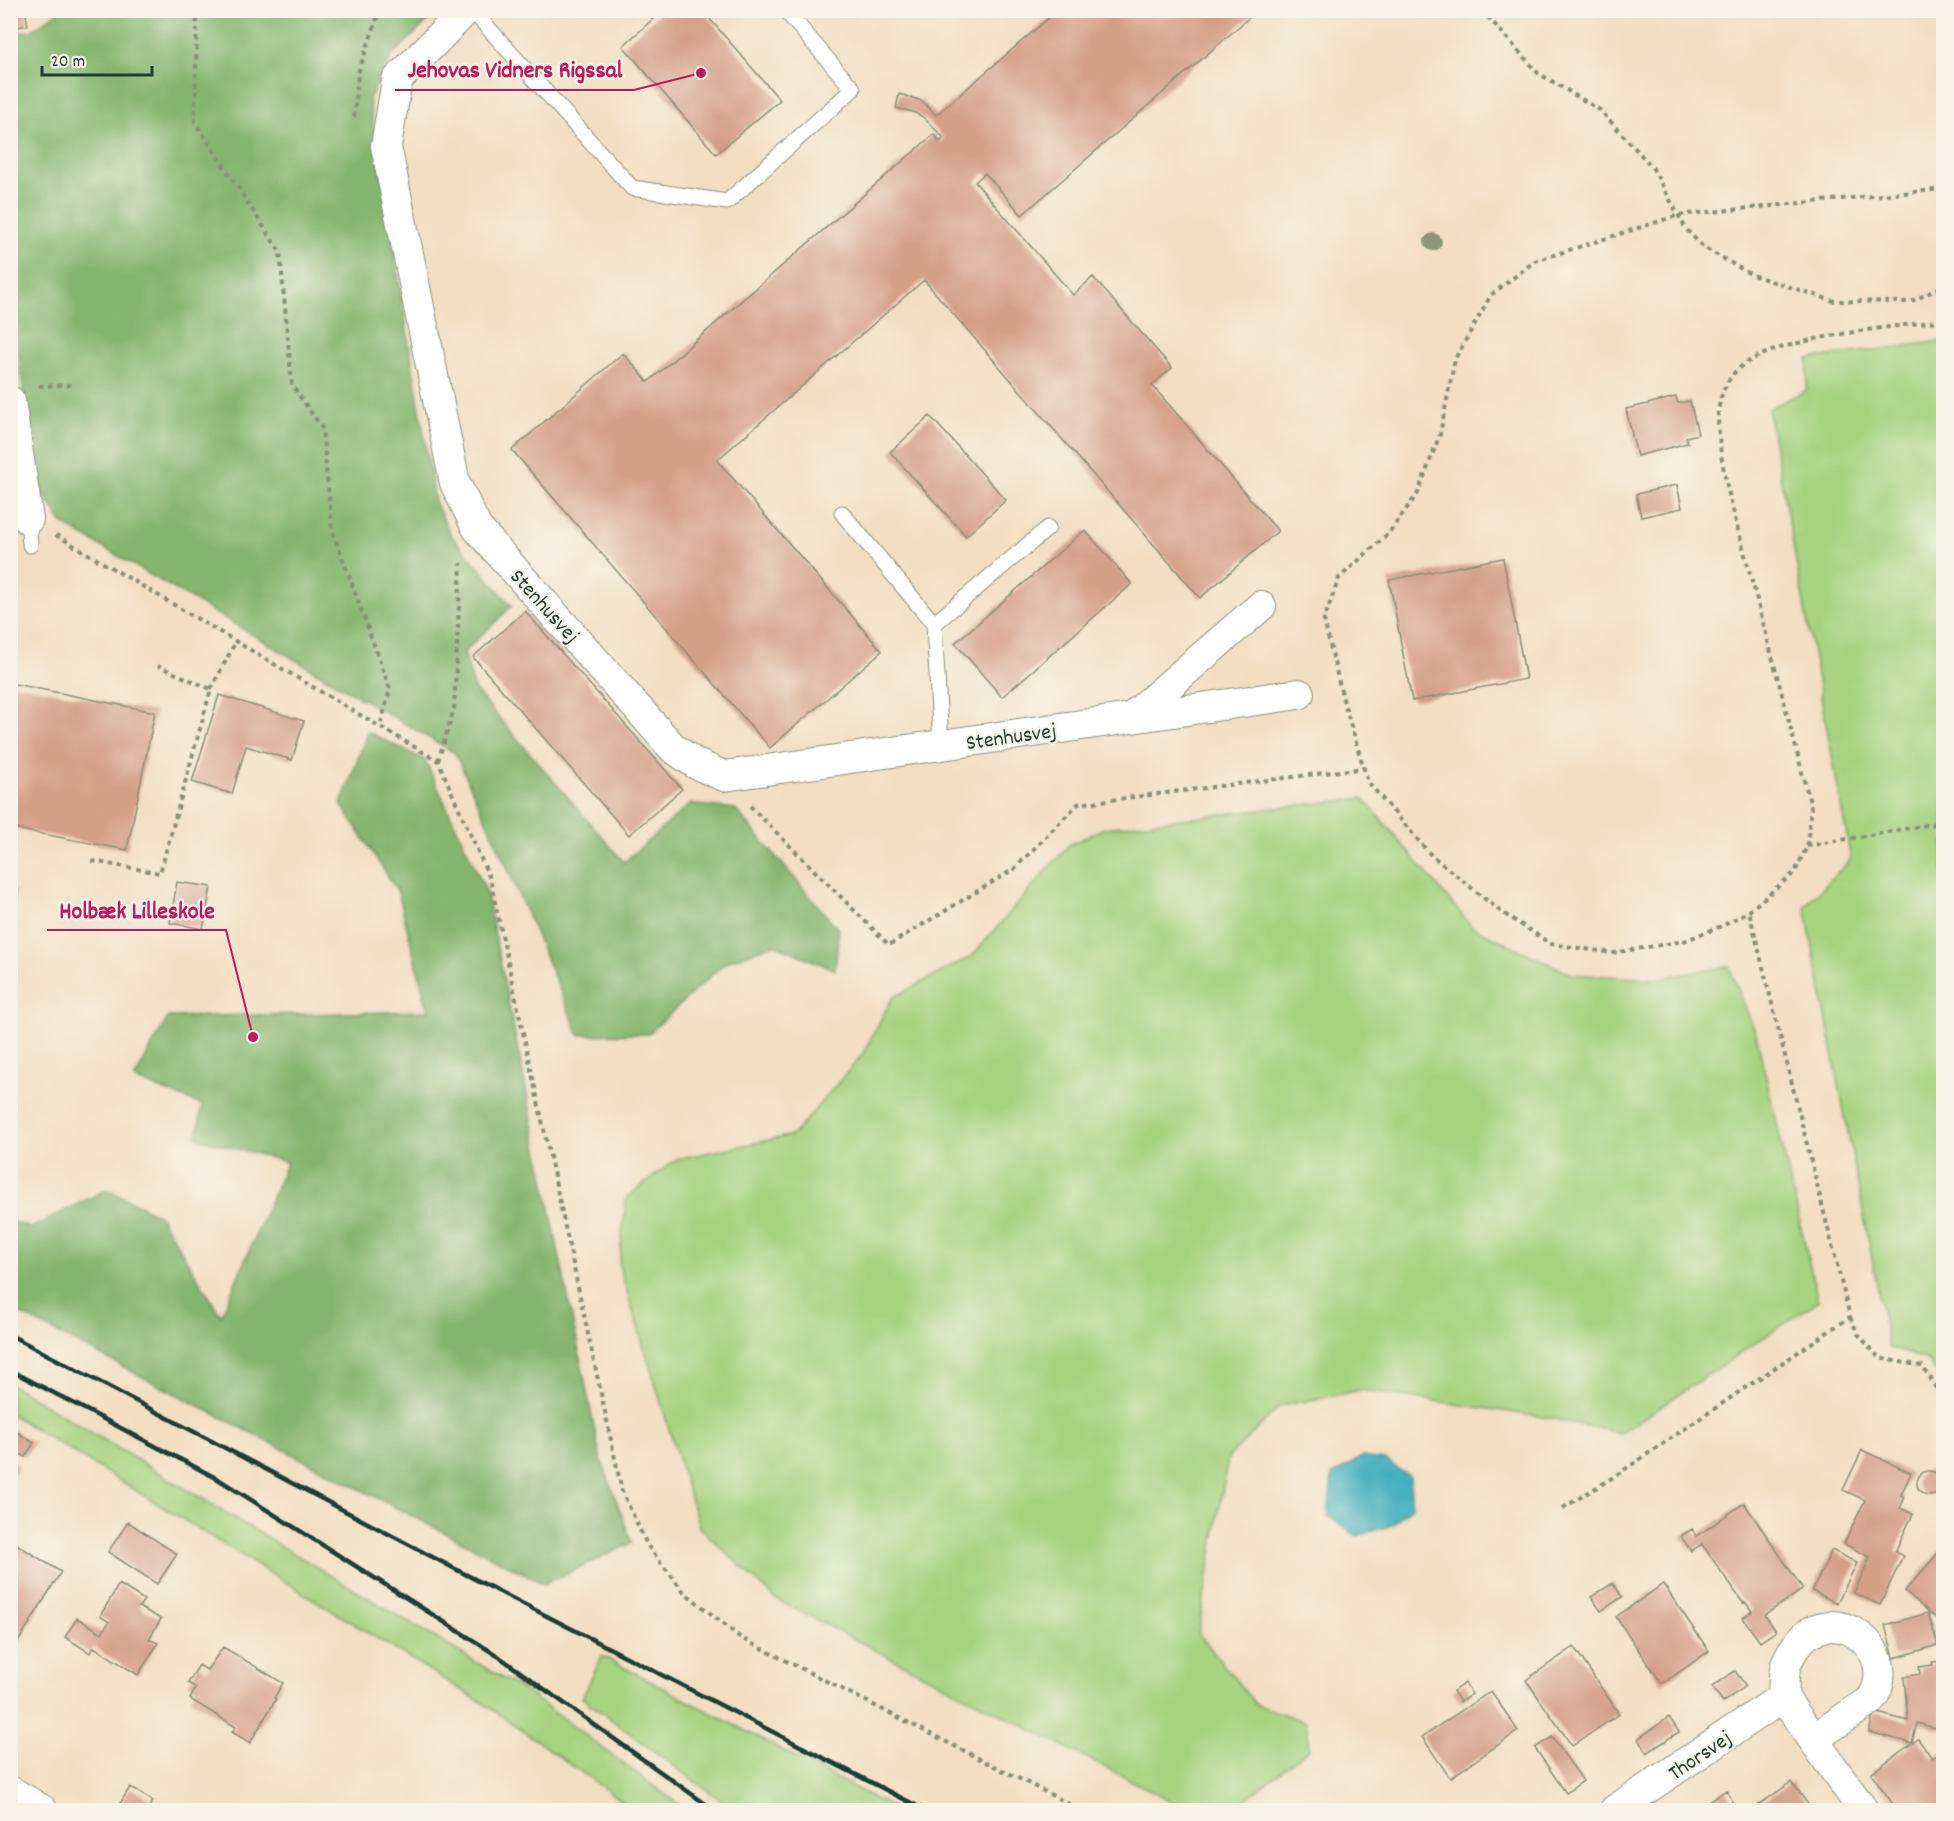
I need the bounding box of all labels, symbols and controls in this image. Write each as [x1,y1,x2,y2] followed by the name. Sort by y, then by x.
[42,39,152,77] scale bar
[395,48,634,90] callout: Jehovas Vidners Rigssal
[51,50,85,75] text: 20 m
[408,55,623,89] text: Jehovas Vidners Rigssal
[501,563,585,652] street label: Stenhusvej
[964,717,1059,760] street label: Stenhusvej
[47,888,226,930] callout: Holbæk Lilleskole
[59,896,215,930] text: Holbæk Lilleskole
[1663,1724,1739,1790] street label: Thorsvej

